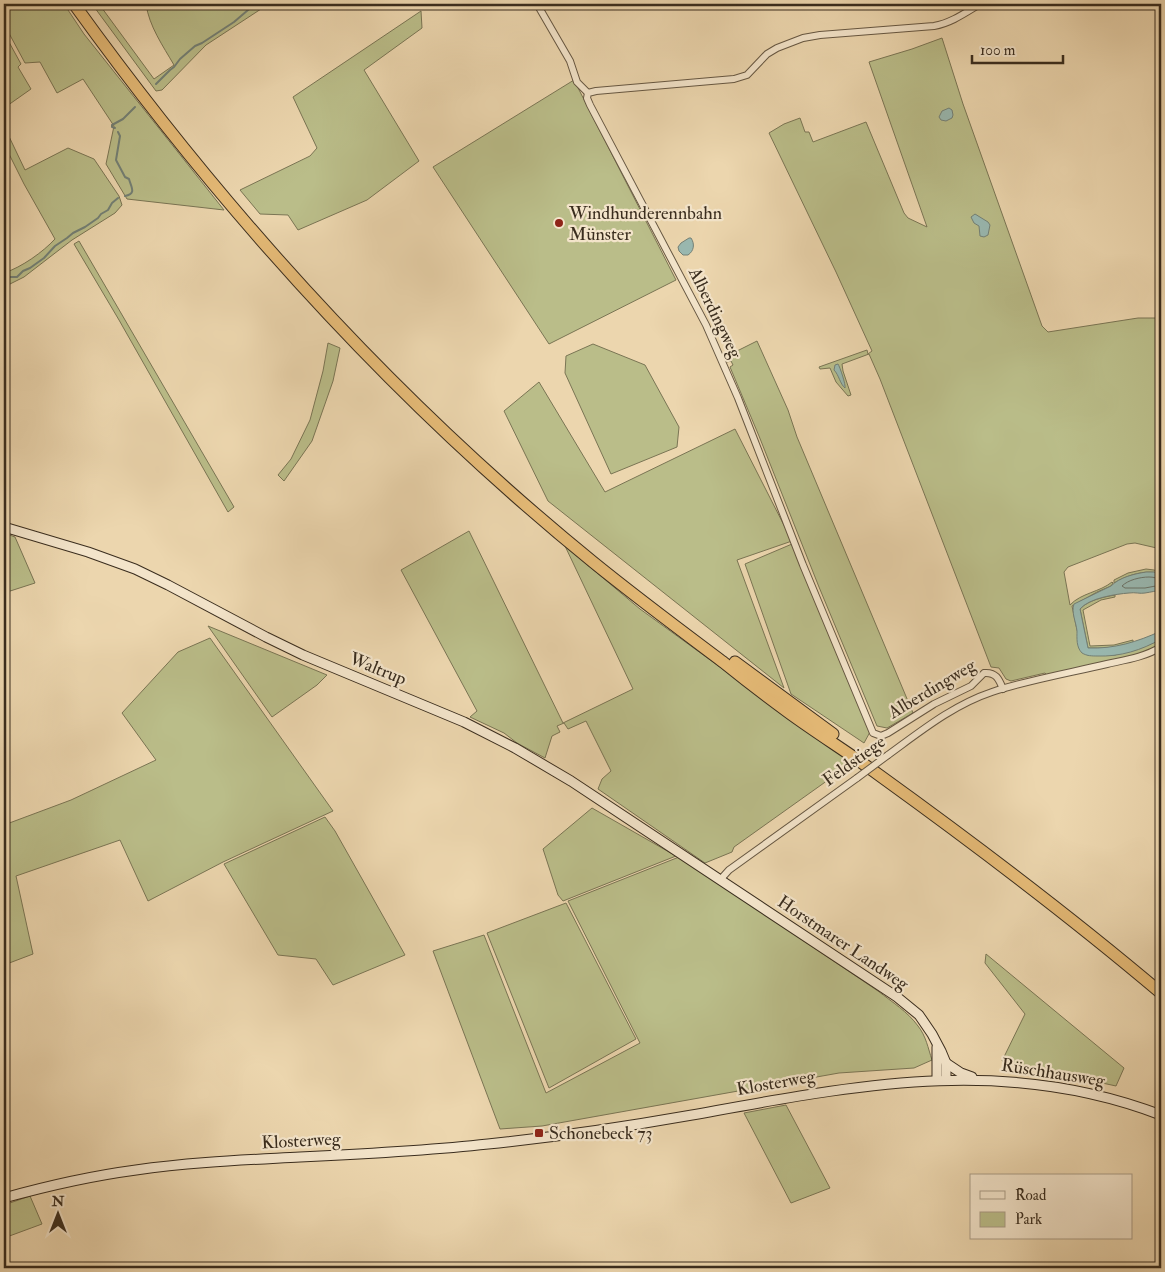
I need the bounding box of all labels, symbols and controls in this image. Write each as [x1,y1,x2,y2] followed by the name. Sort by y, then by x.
[972,32,1064,64] scale bar
[980,41,1016,60] text: 100 m
[568,202,722,246] place label: Windhunderennbahn Münster
[553,217,565,229] marker: Windhunderennbahn Münster
[683,263,747,363] street label: Alberdingweg
[345,647,410,691] street label: Waltrup
[883,653,981,725] street label: Alberdingweg
[818,730,890,792] street label: Feldstiege
[773,890,914,996] street label: Horstmarer Landweg
[1000,1053,1108,1093] street label: Rüschhausweg
[735,1065,818,1101] street label: Klosterweg
[549,1122,652,1145] place label: Schonebeck 73
[261,1127,342,1155] street label: Klosterweg
[533,1127,545,1139] marker: Schonebeck 73
[970,1174,1132,1240] legend
[1015,1186,1047,1205] text: Road
[32,1190,82,1240] north arrow
[51,1193,65,1210] text: N
[1015,1210,1042,1229] text: Park

